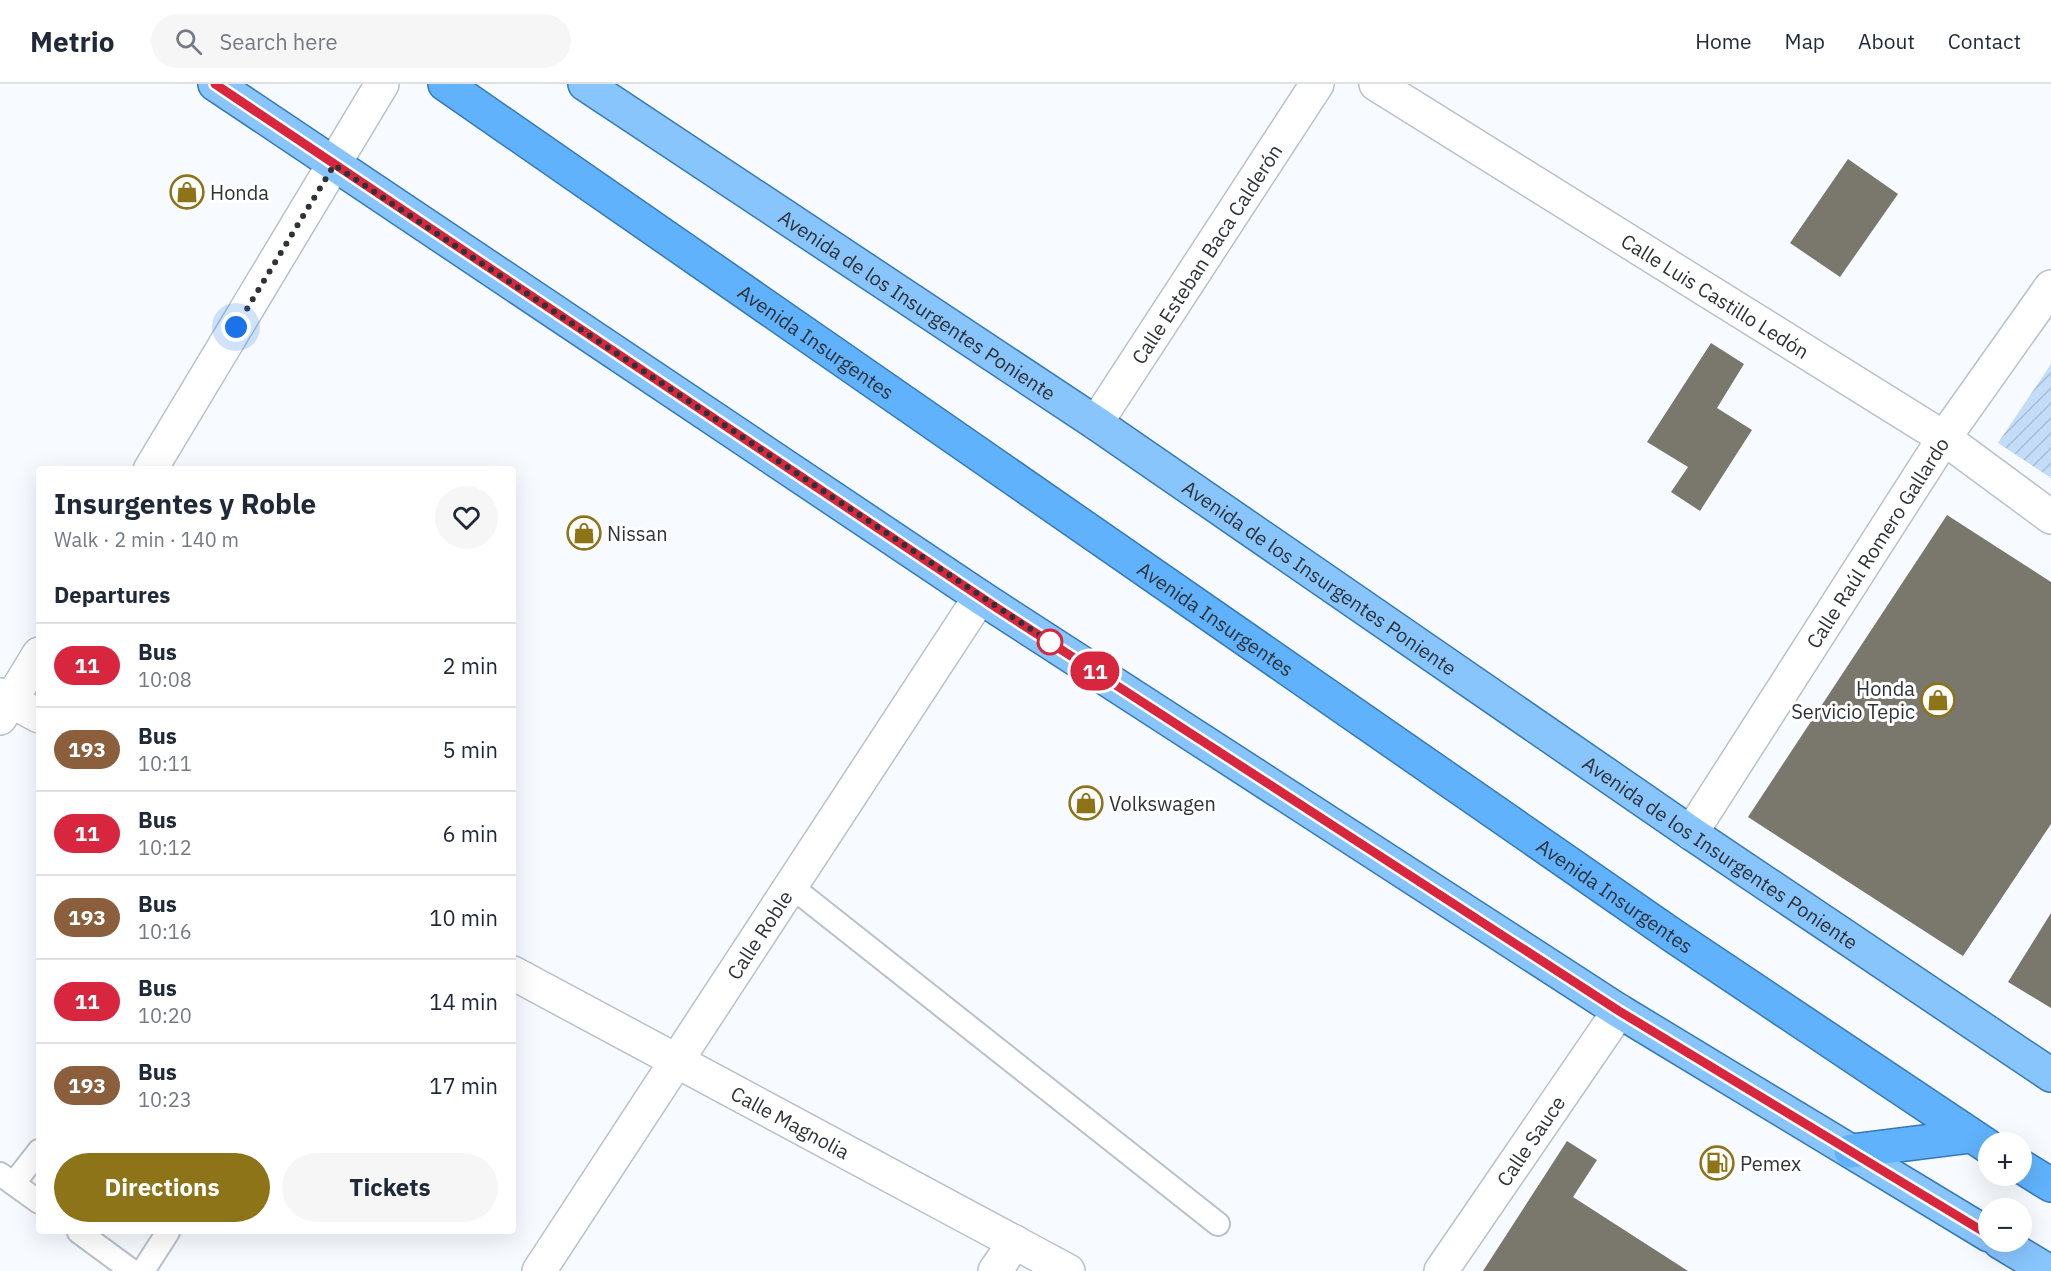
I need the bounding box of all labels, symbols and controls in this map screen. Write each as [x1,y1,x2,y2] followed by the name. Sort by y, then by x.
[151,14,571,68] search box
[30,23,115,60] text: Metrio
[172,25,205,58] icon: search
[220,27,337,56] text: Search here
[1695,27,1752,55] text: Home
[1785,27,1825,55] text: Map
[1858,27,1915,55] text: About
[1948,27,2021,55] text: Contact
[1125,139,1288,369] street label: Calle Esteban Baca Calderón
[169,174,205,210] shop icon: Honda
[210,179,269,206] place label: Honda
[774,203,1061,406] street label: Avenida de los Insurgentes Poniente
[1616,227,1815,364] street label: Calle Luis Castillo Ledón
[733,278,900,405] street label: Avenida Insurgentes
[221,312,251,342] your location
[1799,432,1955,653] street label: Calle Raúl Romero Gallardo
[1177,473,1462,681] street label: Avenida de los Insurgentes Poniente
[54,485,316,522] text: Insurgentes y Roble
[435,486,498,549] button: heart
[566,515,602,551] shop icon: Nissan
[607,520,668,547] place label: Nissan
[54,526,239,553] text: Walk · 2 min · 140 m
[1132,555,1299,682] street label: Avenida Insurgentes
[54,580,170,609] text: Departures
[1037,629,1063,655] unlabelled marker
[138,637,177,666] text: Bus
[74,651,100,679] text: 11
[442,651,498,680] text: 2 min
[1068,652,1122,690] line badge: 11
[1082,657,1108,685] text: 11
[138,666,192,693] text: 10:08
[1791,675,1915,725] place label: Honda Servicio Tepic
[1920,682,1956,718] shop icon: Honda Servicio Tepic
[138,721,177,750] text: Bus
[68,735,106,763] text: 193
[442,735,498,764] text: 5 min
[1578,749,1864,955] street label: Avenida de los Insurgentes Poniente
[138,750,192,777] text: 10:11
[1068,785,1104,821] shop icon: Volkswagen
[1109,790,1216,817] place label: Volkswagen
[138,805,177,834] text: Bus
[74,819,100,847] text: 11
[442,819,498,848] text: 6 min
[1532,832,1699,959] street label: Avenida Insurgentes
[138,834,192,861] text: 10:12
[720,885,798,984] street label: Calle Roble
[138,889,177,918] text: Bus
[68,903,106,931] text: 193
[429,903,498,932] text: 10 min
[138,918,192,945] text: 10:16
[138,973,177,1002] text: Bus
[74,987,100,1015] text: 11
[429,987,498,1016] text: 14 min
[138,1002,192,1029] text: 10:20
[138,1057,177,1086] text: Bus
[68,1071,106,1099] text: 193
[429,1071,498,1100] text: 17 min
[726,1079,855,1165] street label: Calle Magnolia
[138,1086,192,1113] text: 10:23
[1490,1090,1571,1191] street label: Calle Sauce
[1978,1132,2032,1252] map controls
[1978,1132,2032,1186] button: +
[1699,1145,1735,1181] fuel station icon: Pemex
[1740,1150,1801,1177] place label: Pemex
[54,1153,270,1222] button: Directions
[282,1153,498,1222] button: Tickets
[1978,1198,2032,1252] button: −

